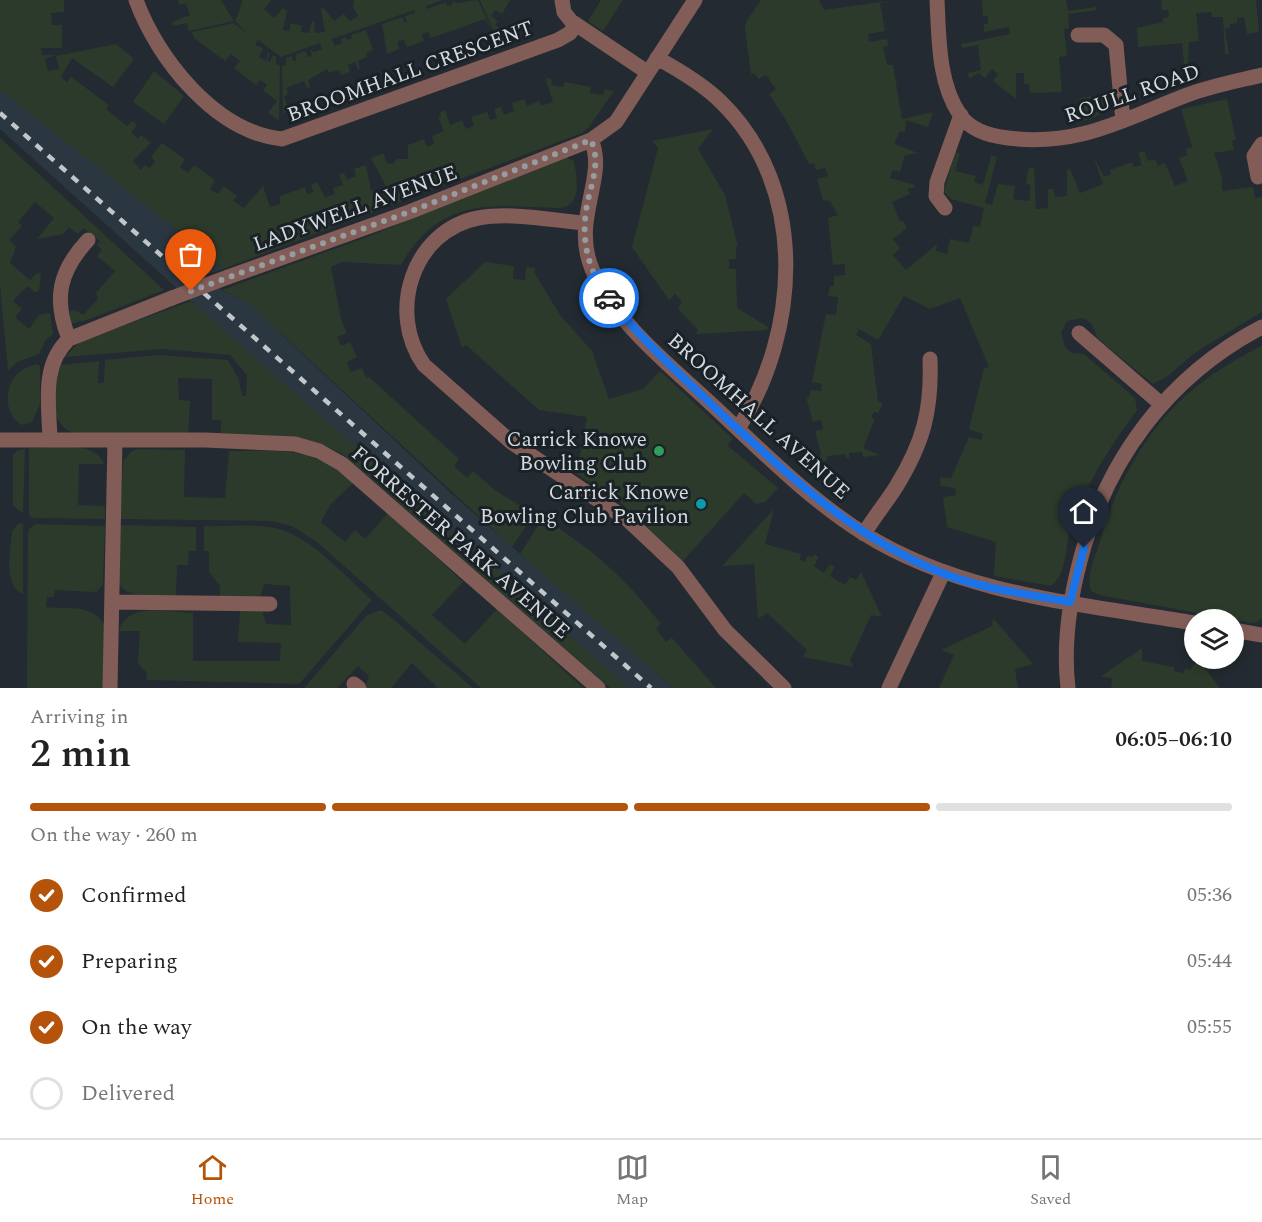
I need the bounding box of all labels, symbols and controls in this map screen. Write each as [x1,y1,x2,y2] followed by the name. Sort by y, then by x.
[283,12,538,131] street label: BROOMHALL CRESCENT
[1060,56,1204,132] street label: ROULL ROAD
[249,157,462,261] street label: LADYWELL AVENUE
[165,229,216,291] pin
[174,238,207,271] icon: bag
[579,268,639,328] courier
[593,282,626,315] icon: car
[660,326,857,508] street label: BROOMHALL AVENUE
[507,424,647,480] place label: Carrick Knowe Bowling Club
[344,438,577,647] street label: FORRESTER PARK AVENUE
[652,444,666,458] marker: Carrick Knowe Bowling Club
[480,477,689,533] place label: Carrick Knowe Bowling Club Pavilion
[1058,486,1109,548] pin
[1067,495,1100,528] icon: home
[694,497,708,511] marker: Carrick Knowe Bowling Club Pavilion
[1184,609,1244,669] map controls
[1184,609,1244,669] button: layers
[30,702,128,732] text: Arriving in
[1115,723,1232,756] text: 06:05–06:10
[30,725,131,784] text: 2 min
[30,820,198,850] text: On the way · 260 m
[30,879,63,912] icon: check
[81,879,187,912] text: Confirmed
[1187,880,1232,910] text: 05:36
[30,945,63,978] icon: check
[81,945,178,978] text: Preparing
[1187,946,1232,976] text: 05:44
[30,1011,63,1044] icon: check
[81,1011,192,1044] text: On the way
[1187,1012,1232,1042] text: 05:55
[81,1077,175,1110] text: Delivered
[191,1151,234,1211] tab: Home
[616,1151,649,1211] tab: Map
[1030,1151,1071,1211] tab: Saved

